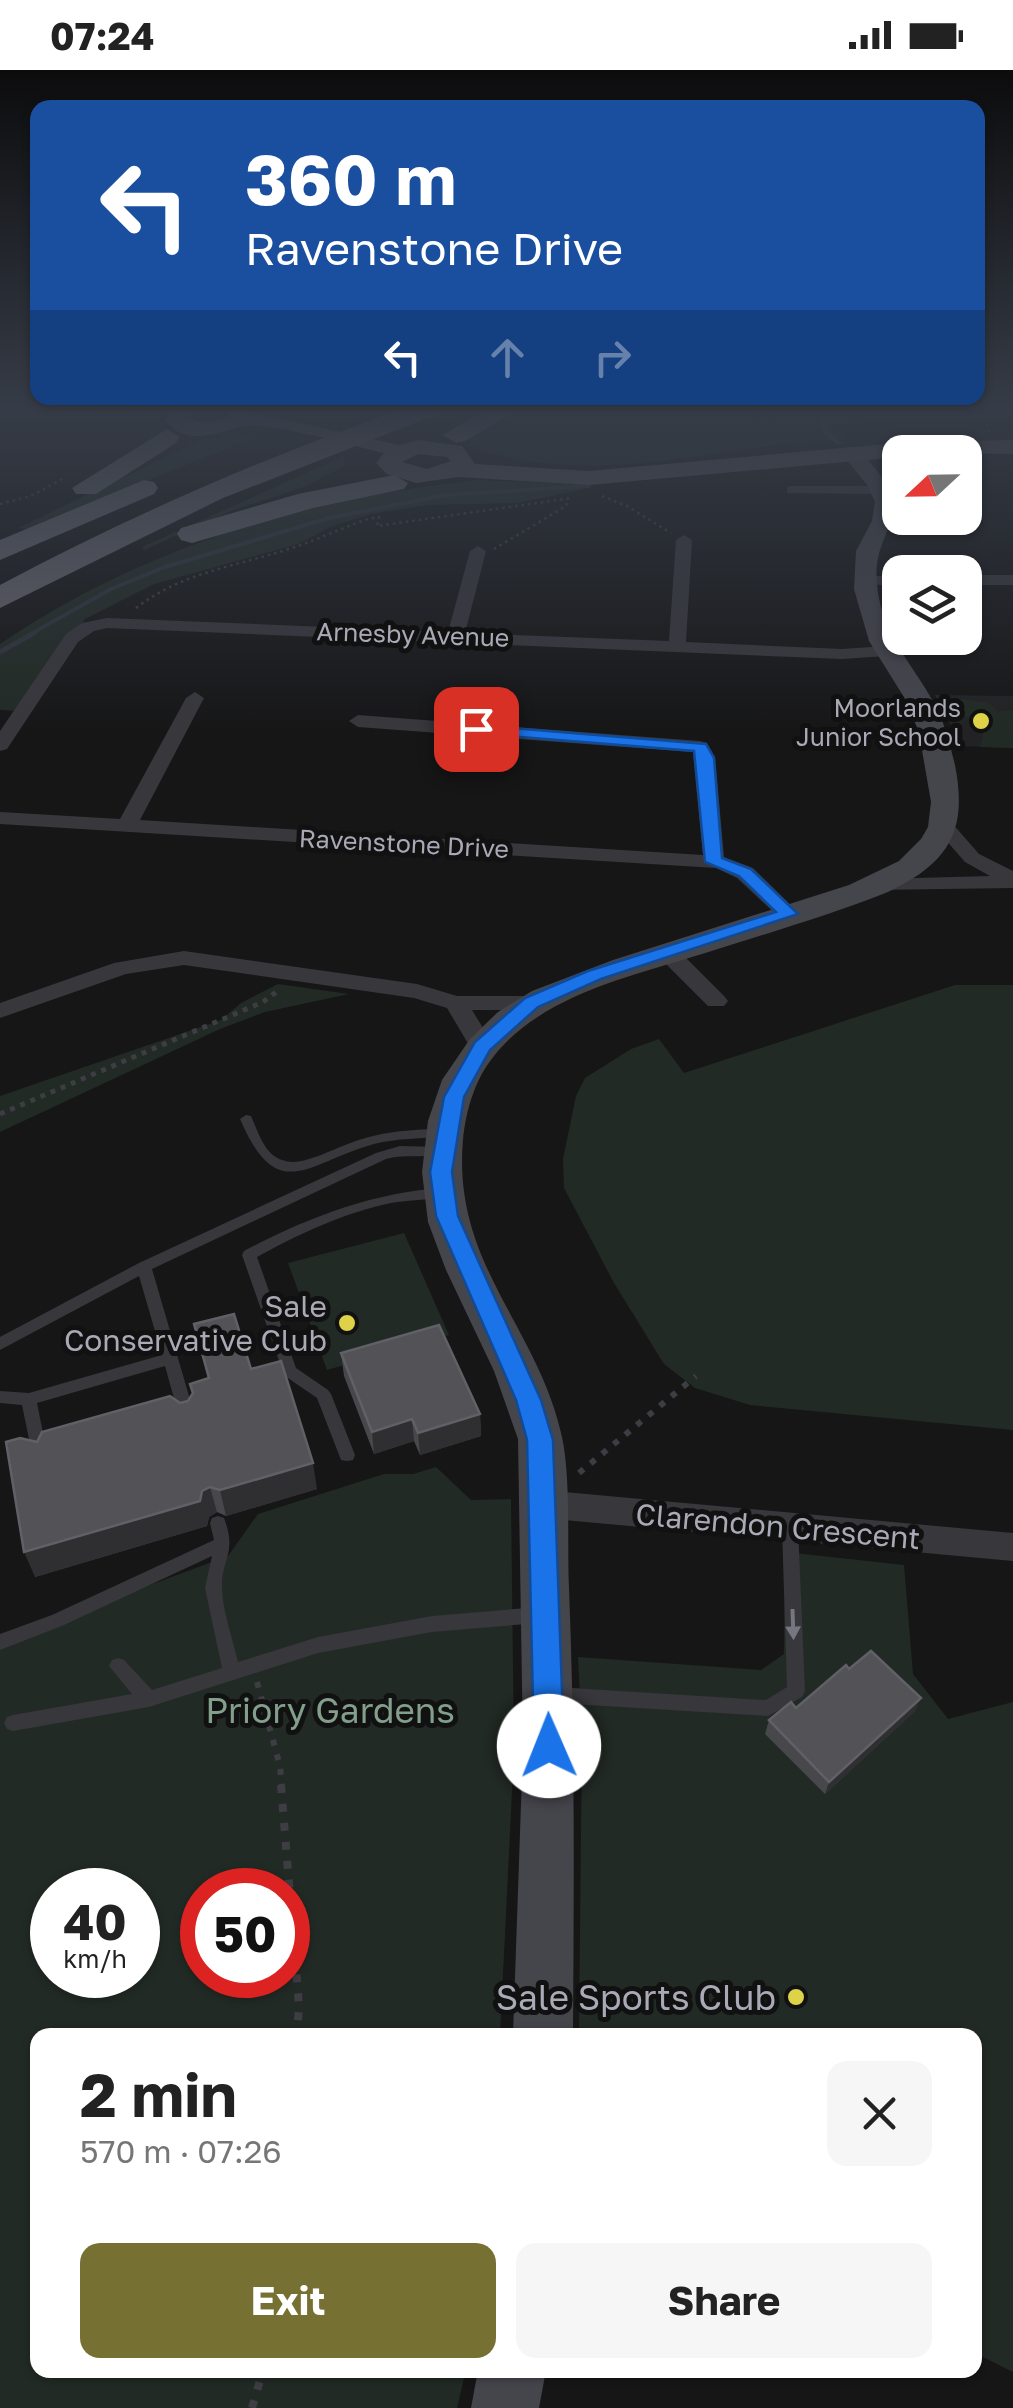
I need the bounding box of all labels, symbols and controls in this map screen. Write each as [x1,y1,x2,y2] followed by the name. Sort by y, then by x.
[50,13,155,58] text: 07:24
[245,136,456,220] text: 360 m
[80,140,210,270] icon: left
[245,221,623,275] text: Ravenstone Drive
[375,330,430,385] icon: left
[480,330,535,385] icon: ahead
[585,330,640,385] icon: right
[882,435,982,535] north arrow
[882,435,982,655] map controls
[882,555,982,655] button: layers
[316,615,510,653] street label: Arnesby Avenue
[434,687,519,772] pin
[796,692,961,752] place label: Moorlands Junior School
[449,702,504,757] icon: arrive
[970,710,992,732] marker: Moorlands Junior School
[298,822,510,864] street label: Ravenstone Drive
[64,1288,327,1358] place label: Sale Conservative Club
[336,1312,358,1334] marker: Sale Conservative Club
[634,1496,922,1556] street label: Clarendon Crescent
[786,1609,802,1641] one-way arrow
[205,1689,455,1731] park label: Priory Gardens
[497,1694,601,1798] position arrow
[180,1868,310,1998] speed limit sign: 50
[63,1891,127,1951] text: 40
[63,1943,127,1974] text: km/h
[496,1976,776,2018] place label: Sale Sports Club
[785,1986,807,2008] marker: Sale Sports Club
[80,2058,237,2130] text: 2 min
[827,2061,932,2166] button: close
[80,2132,282,2170] text: 570 m · 07:26
[80,2243,496,2358] button: Exit
[516,2243,932,2358] button: Share

